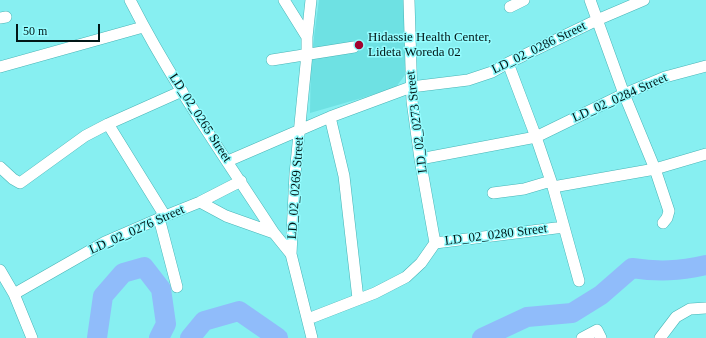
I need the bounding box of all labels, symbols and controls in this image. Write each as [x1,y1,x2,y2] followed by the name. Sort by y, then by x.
[18,16,102,42] scale bar
[489,18,589,78] street label: LD_02_0286 Street
[23,24,47,38] text: 50 m
[368,30,491,61] place label: Hidassie Health Center, Lideta Woreda 02
[353,39,365,51] marker: Hidassie Health Center, Lideta Woreda 02
[403,70,431,174] street label: LD_02_0273 Street
[570,70,670,126] street label: LD_02_0284 Street
[165,71,235,165] street label: LD_02_0265 Street
[285,136,307,240] street label: LD_02_0269 Street
[87,202,187,258] street label: LD_02_0276 Street
[444,221,548,249] street label: LD_02_0280 Street

